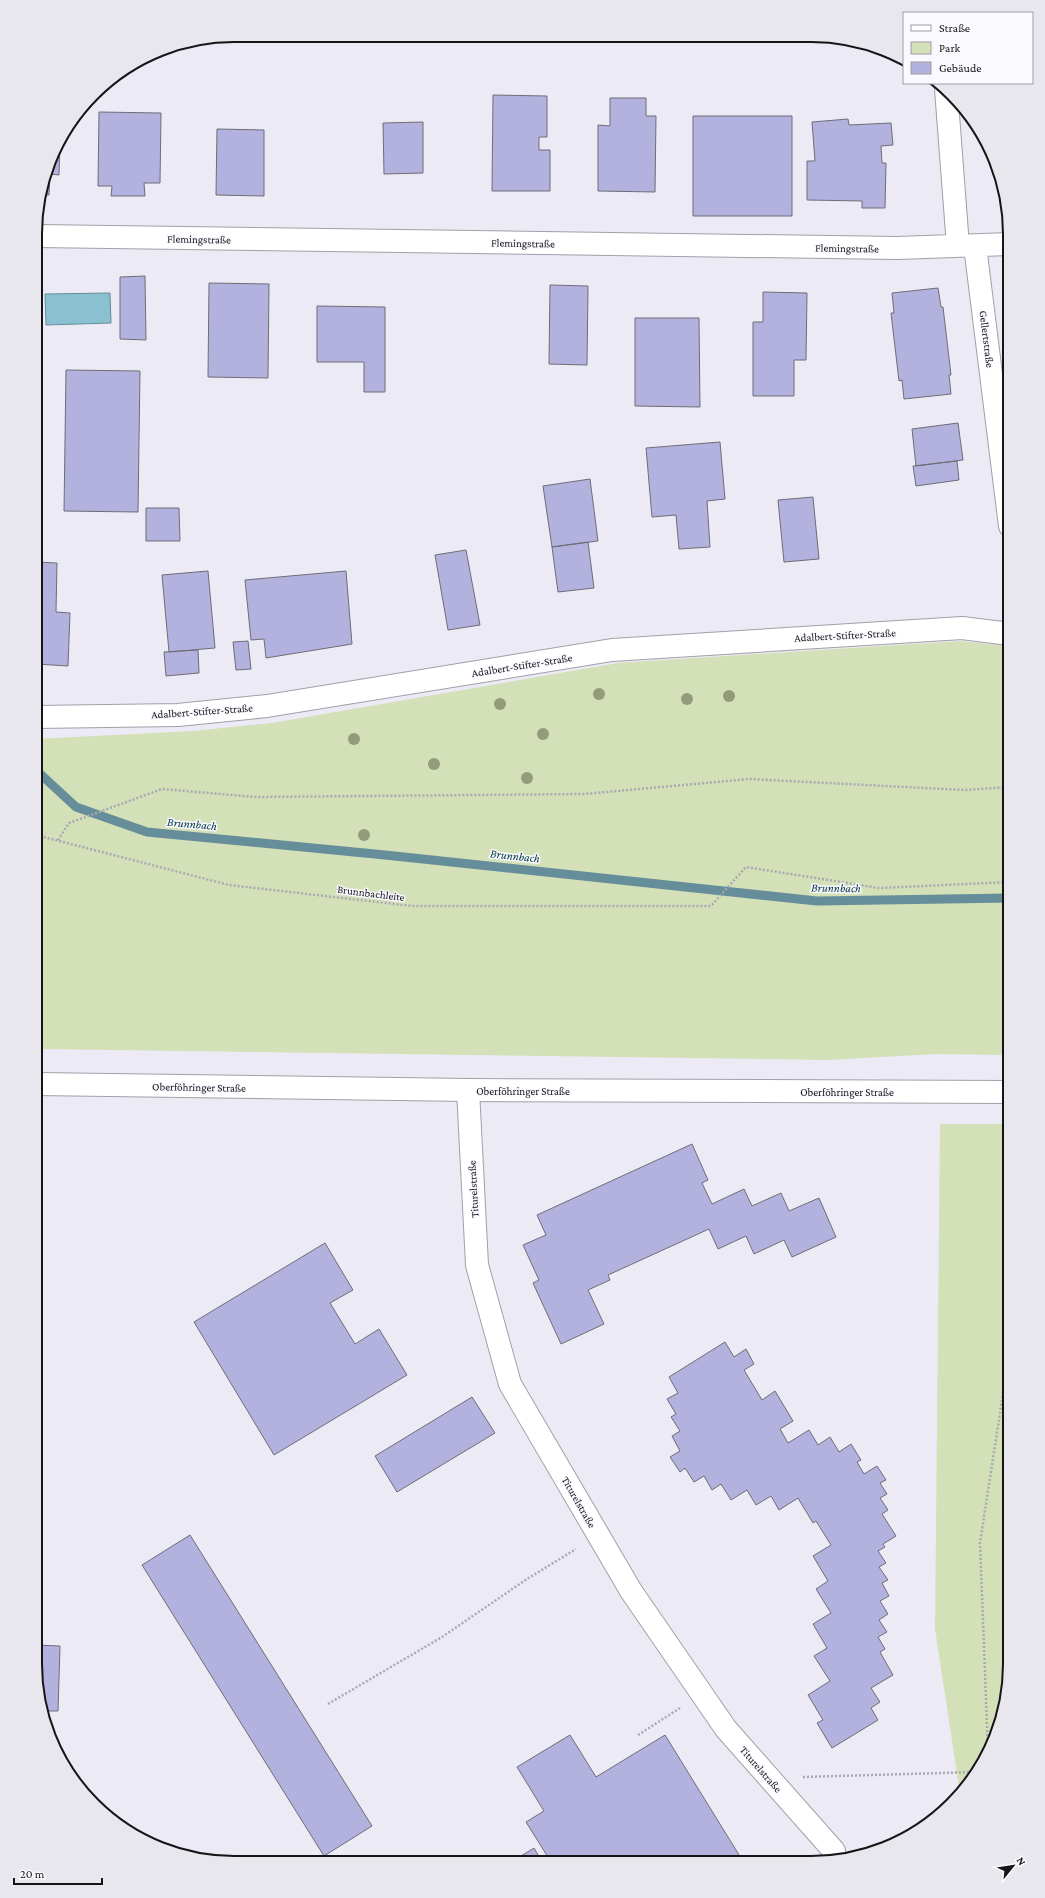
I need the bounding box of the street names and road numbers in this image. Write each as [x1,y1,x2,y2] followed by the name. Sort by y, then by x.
[167,232,231,247] street label: Flemingstraße
[491,236,555,251] street label: Flemingstraße
[815,241,879,256] street label: Flemingstraße
[978,310,996,368] street label: Gellertstraße
[794,626,896,644] street label: Adalbert-Stifter-Straße
[471,651,573,679] street label: Adalbert-Stifter-Straße
[151,701,253,721] street label: Adalbert-Stifter-Straße
[337,883,406,903] street label: Brunnbachleite
[152,1080,246,1095] street label: Oberföhringer Straße
[476,1085,570,1098] street label: Oberföhringer Straße
[800,1086,894,1099] street label: Oberföhringer Straße
[465,1160,480,1218] street label: Titurelstraße
[559,1474,599,1530] street label: Titurelstraße
[738,1743,784,1795] street label: Titurelstraße

